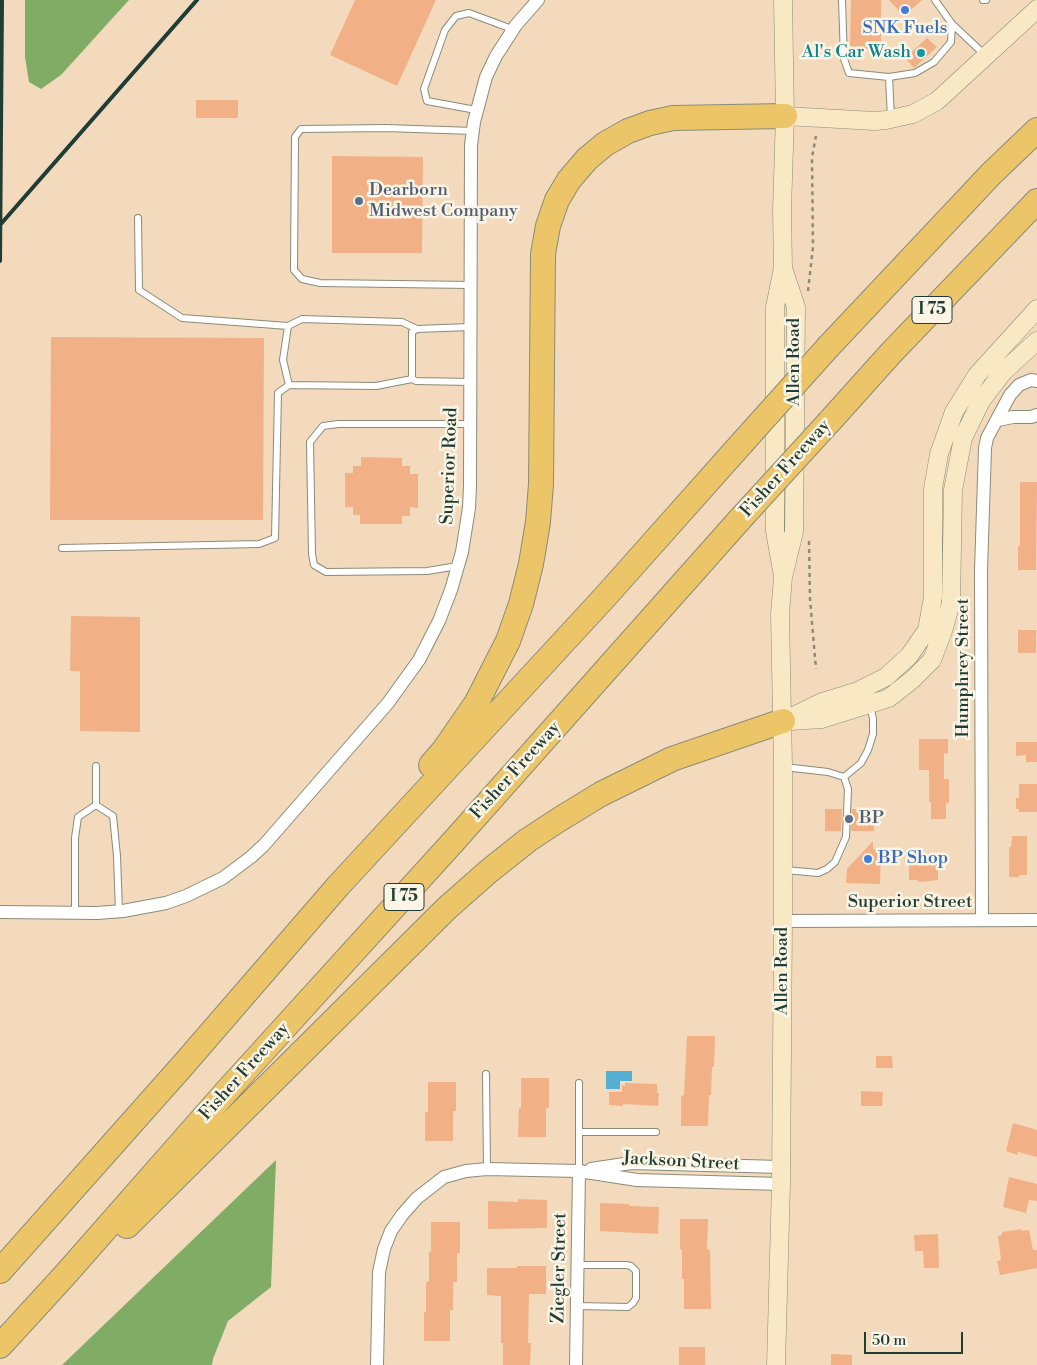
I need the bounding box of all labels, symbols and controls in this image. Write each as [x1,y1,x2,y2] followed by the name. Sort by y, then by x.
[899,4,911,16] marker: SNK Fuels
[863,18,947,40] place label: SNK Fuels
[802,42,911,64] place label: Al's Car Wash
[915,47,927,59] marker: Al's Car Wash
[369,180,518,222] place label: Dearborn Midwest Company
[353,195,365,207] marker: Dearborn Midwest Company
[912,296,952,324] road number: I 75
[784,318,806,406] street label: Allen Road
[437,407,463,525] street label: Superior Road
[736,416,836,522] street label: Fisher Freeway
[953,598,975,738] street label: Humphrey Street
[466,718,566,824] street label: Fisher Freeway
[859,808,884,830] place label: BP
[843,813,855,825] marker: BP
[878,848,948,870] place label: BP Shop
[862,853,874,865] marker: BP Shop
[384,884,424,910] road number: I 75
[848,892,972,914] street label: Superior Street
[772,927,794,1015] street label: Allen Road
[195,1019,295,1125] street label: Fisher Freeway
[622,1148,740,1176] street label: Jackson Street
[548,1212,572,1324] street label: Ziegler Street
[867,1322,966,1354] scale bar
[872,1331,906,1350] text: 50 m

